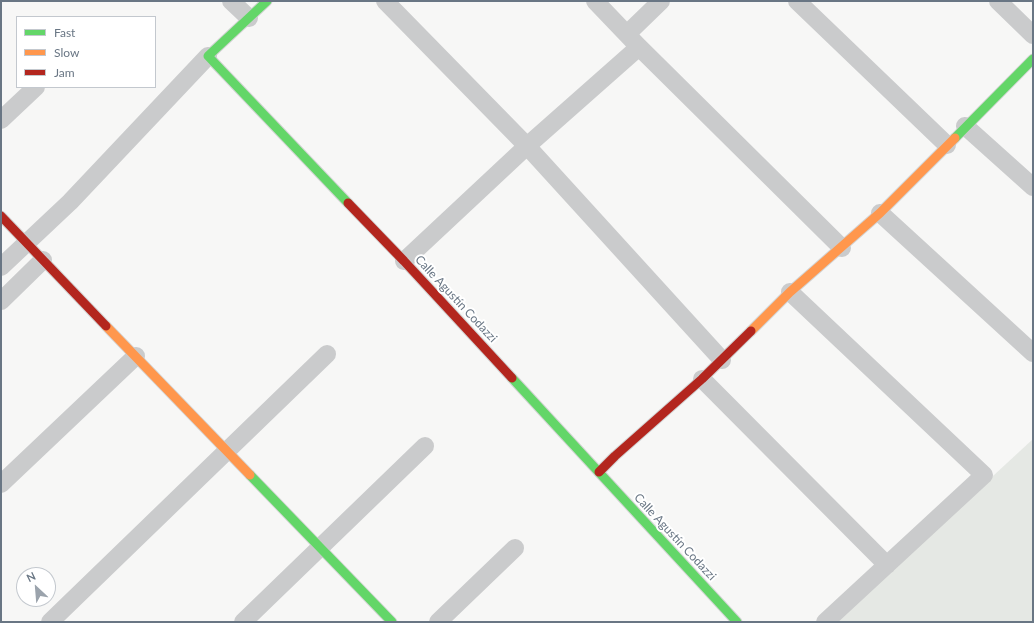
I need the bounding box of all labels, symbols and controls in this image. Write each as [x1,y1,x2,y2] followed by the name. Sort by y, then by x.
[16,16,156,88] legend
[54,25,75,40] text: Fast
[54,45,79,60] text: Slow
[54,65,75,80] text: Jam
[412,253,500,345] street label: Calle Agustín Codazzi
[631,491,719,583] street label: Calle Agustín Codazzi
[16,567,56,607] north arrow
[24,569,38,584] text: N

